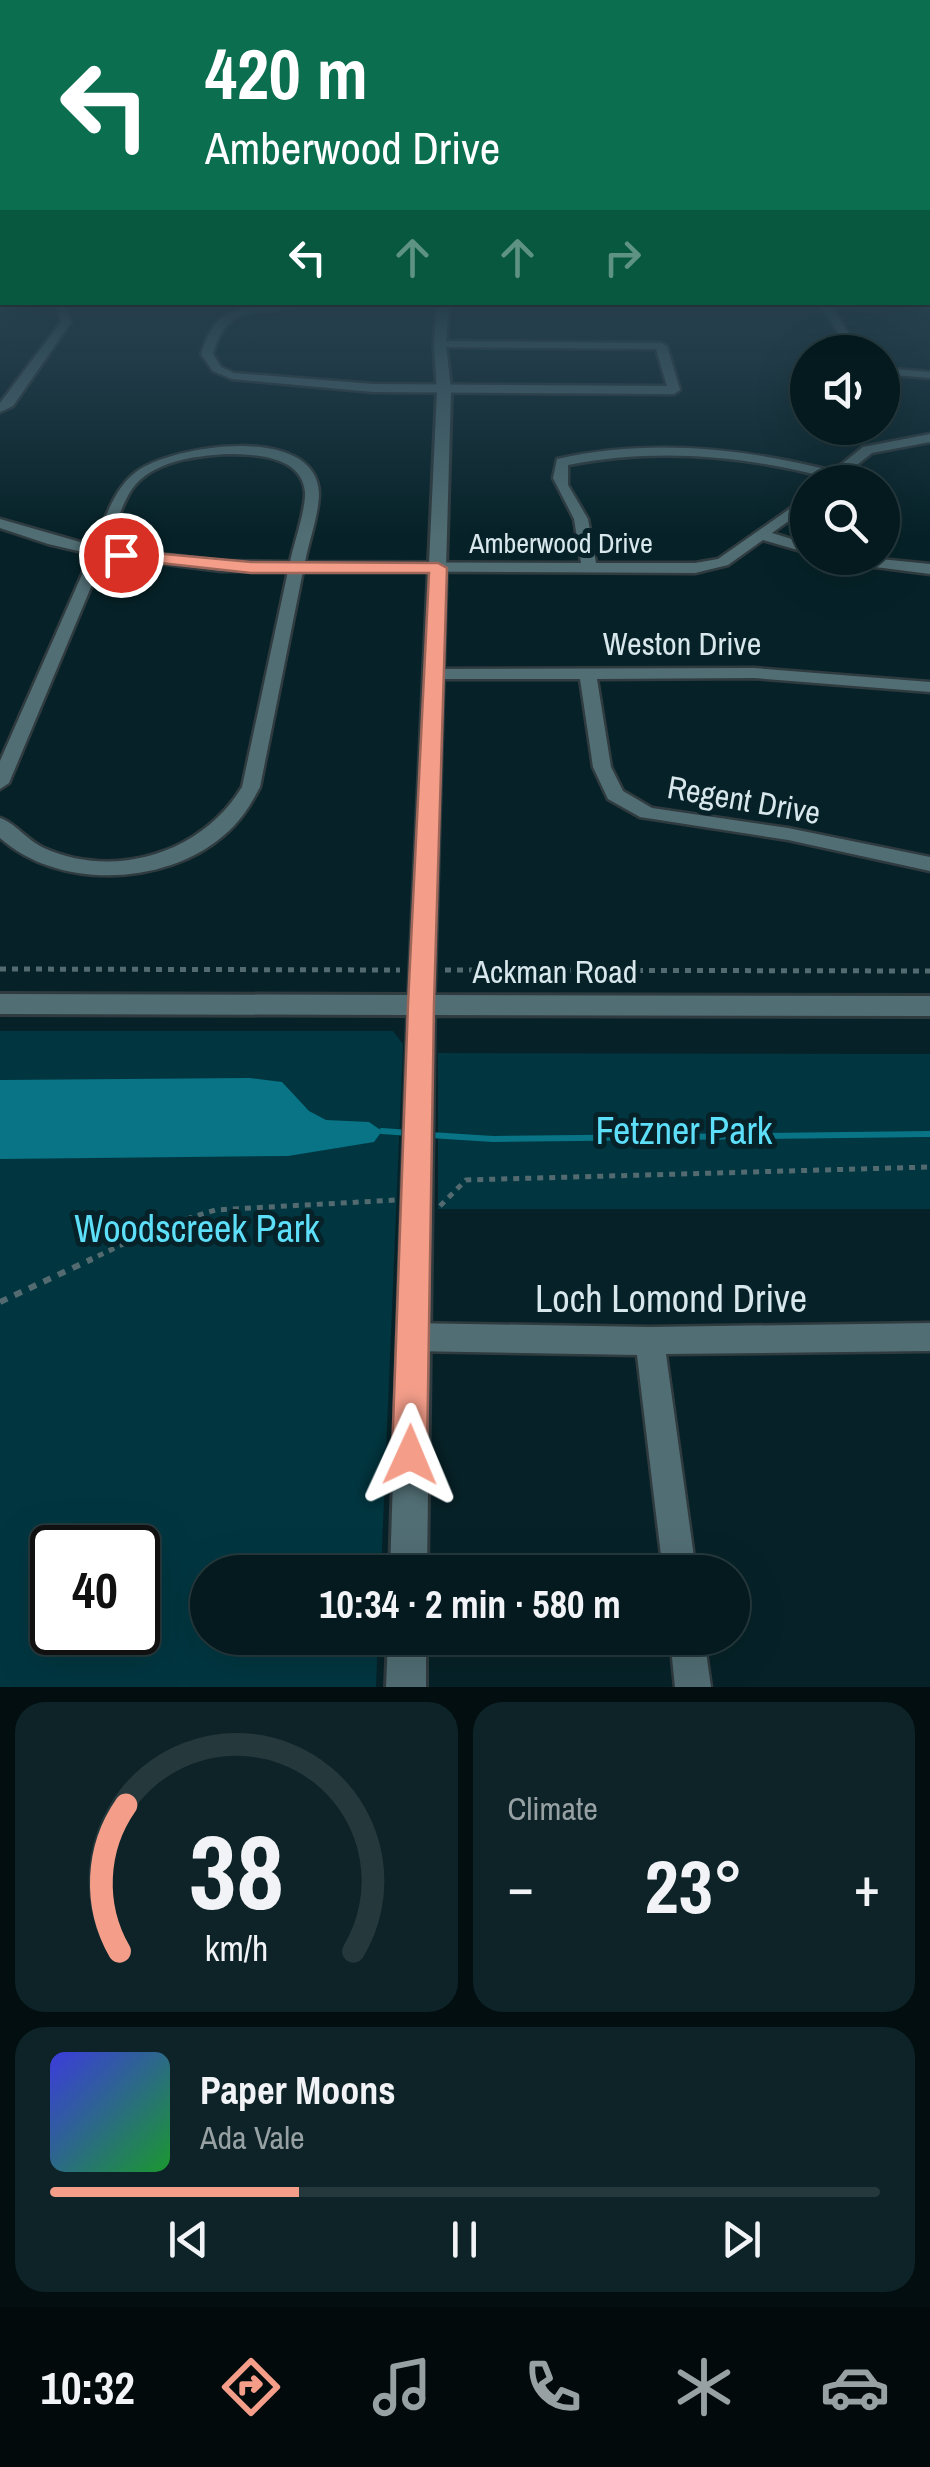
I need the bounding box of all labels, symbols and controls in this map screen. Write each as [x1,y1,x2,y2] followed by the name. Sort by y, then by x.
[205,27,368,121] text: 420 m
[40,40,170,170] icon: left
[205,117,500,178] text: Amberwood Drive
[280,230,335,285] icon: left
[385,230,440,285] icon: ahead
[490,230,545,285] icon: ahead
[595,230,650,285] icon: right
[790,335,900,575] map controls
[790,335,900,445] button: sound
[790,465,900,575] button: search
[79,513,164,598] pin
[468,524,653,562] street label: Amberwood Drive
[94,528,149,583] icon: arrive
[603,622,761,665] street label: Weston Drive
[664,765,824,834] street label: Regent Drive
[472,950,637,993] street label: Ackman Road
[596,1105,773,1156] park label: Fetzner Park
[74,1203,320,1254] park label: Woodscreek Park
[535,1273,807,1324] street label: Loch Lomond Drive
[358,1403,462,1507] position arrow
[30,1525,160,1655] speed limit sign: 40
[319,1579,621,1630] text: 10:34 · 2 min · 580 m
[508,1787,598,1830] text: Climate
[189,1801,284,1941] text: 38
[645,1835,743,1936] text: 23°
[508,1849,534,1923] text: −
[854,1849,880,1923] text: +
[204,1924,268,1972] text: km/h
[200,2065,396,2116] text: Paper Moons
[200,2116,305,2159] text: Ada Vale
[161,2212,216,2267] icon: previous
[437,2212,492,2267] icon: pause
[714,2212,769,2267] icon: next
[216,2352,286,2422] icon: directions
[367,2352,437,2422] icon: music
[518,2352,588,2422] icon: phone
[669,2352,739,2422] icon: climate
[820,2352,890,2422] icon: car
[40,2357,135,2418] text: 10:32

